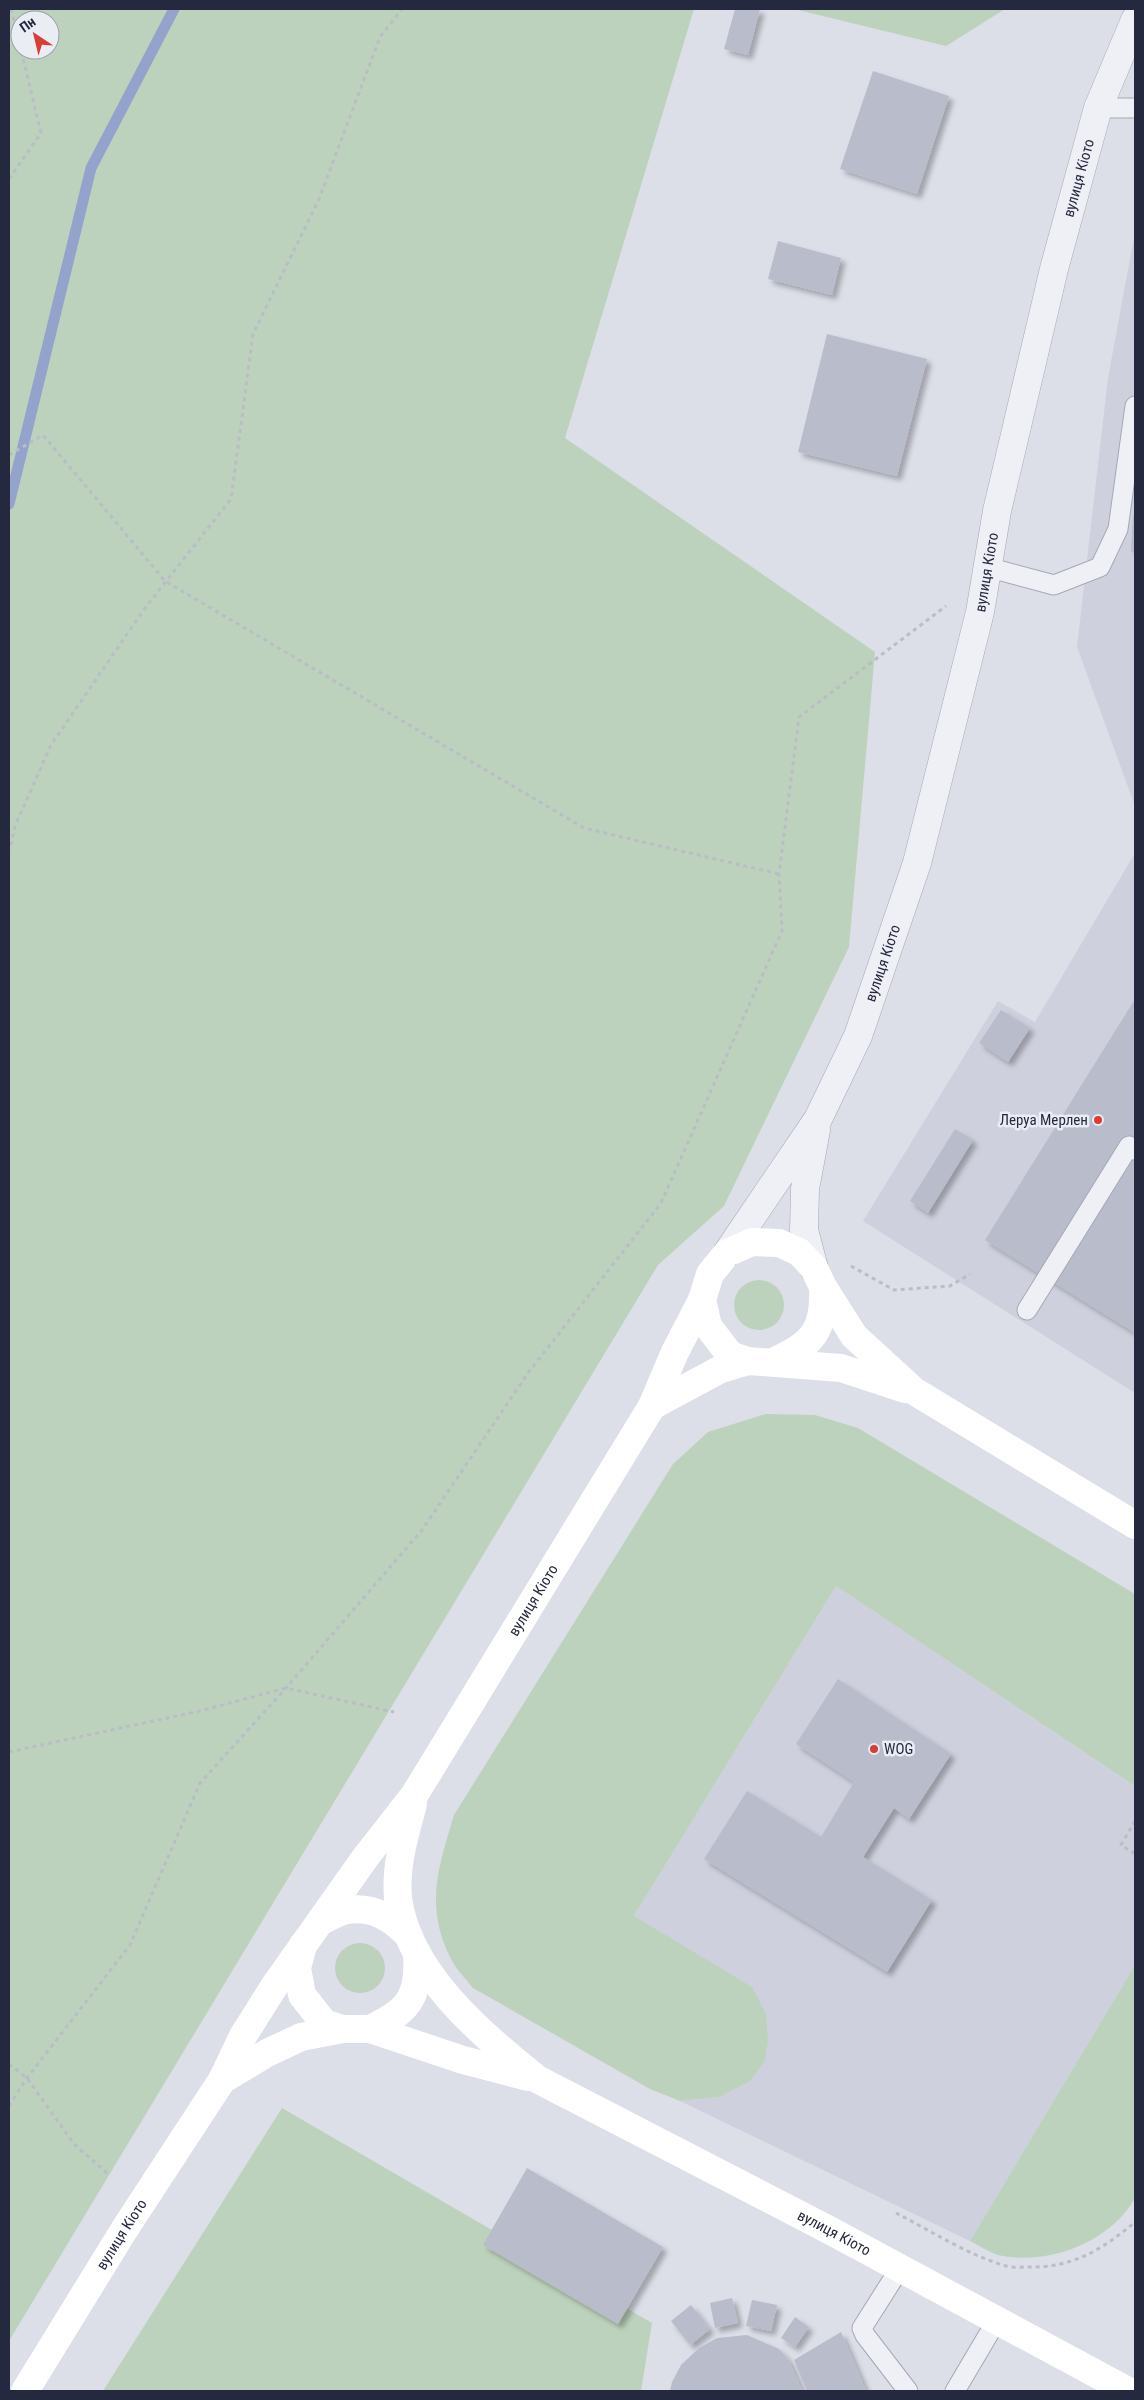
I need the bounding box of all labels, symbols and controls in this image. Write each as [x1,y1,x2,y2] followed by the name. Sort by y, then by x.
[10,10,60,60] north arrow
[17,13,39,35] text: Пн
[1060,137,1098,219] street label: вулиця Кіото
[971,531,1002,613] street label: вулиця Кіото
[861,922,904,1004] street label: вулиця Кіото
[1000,1111,1088,1129] place label: Леруа Мерлен
[1092,1114,1104,1126] marker: Леруа Мерлен
[505,1561,562,1639] street label: вулиця Кіото
[884,1740,913,1758] place label: WOG
[868,1743,880,1755] marker: WOG
[93,2196,151,2273] street label: вулиця Кіото
[794,2206,874,2260] street label: вулиця Кіото

